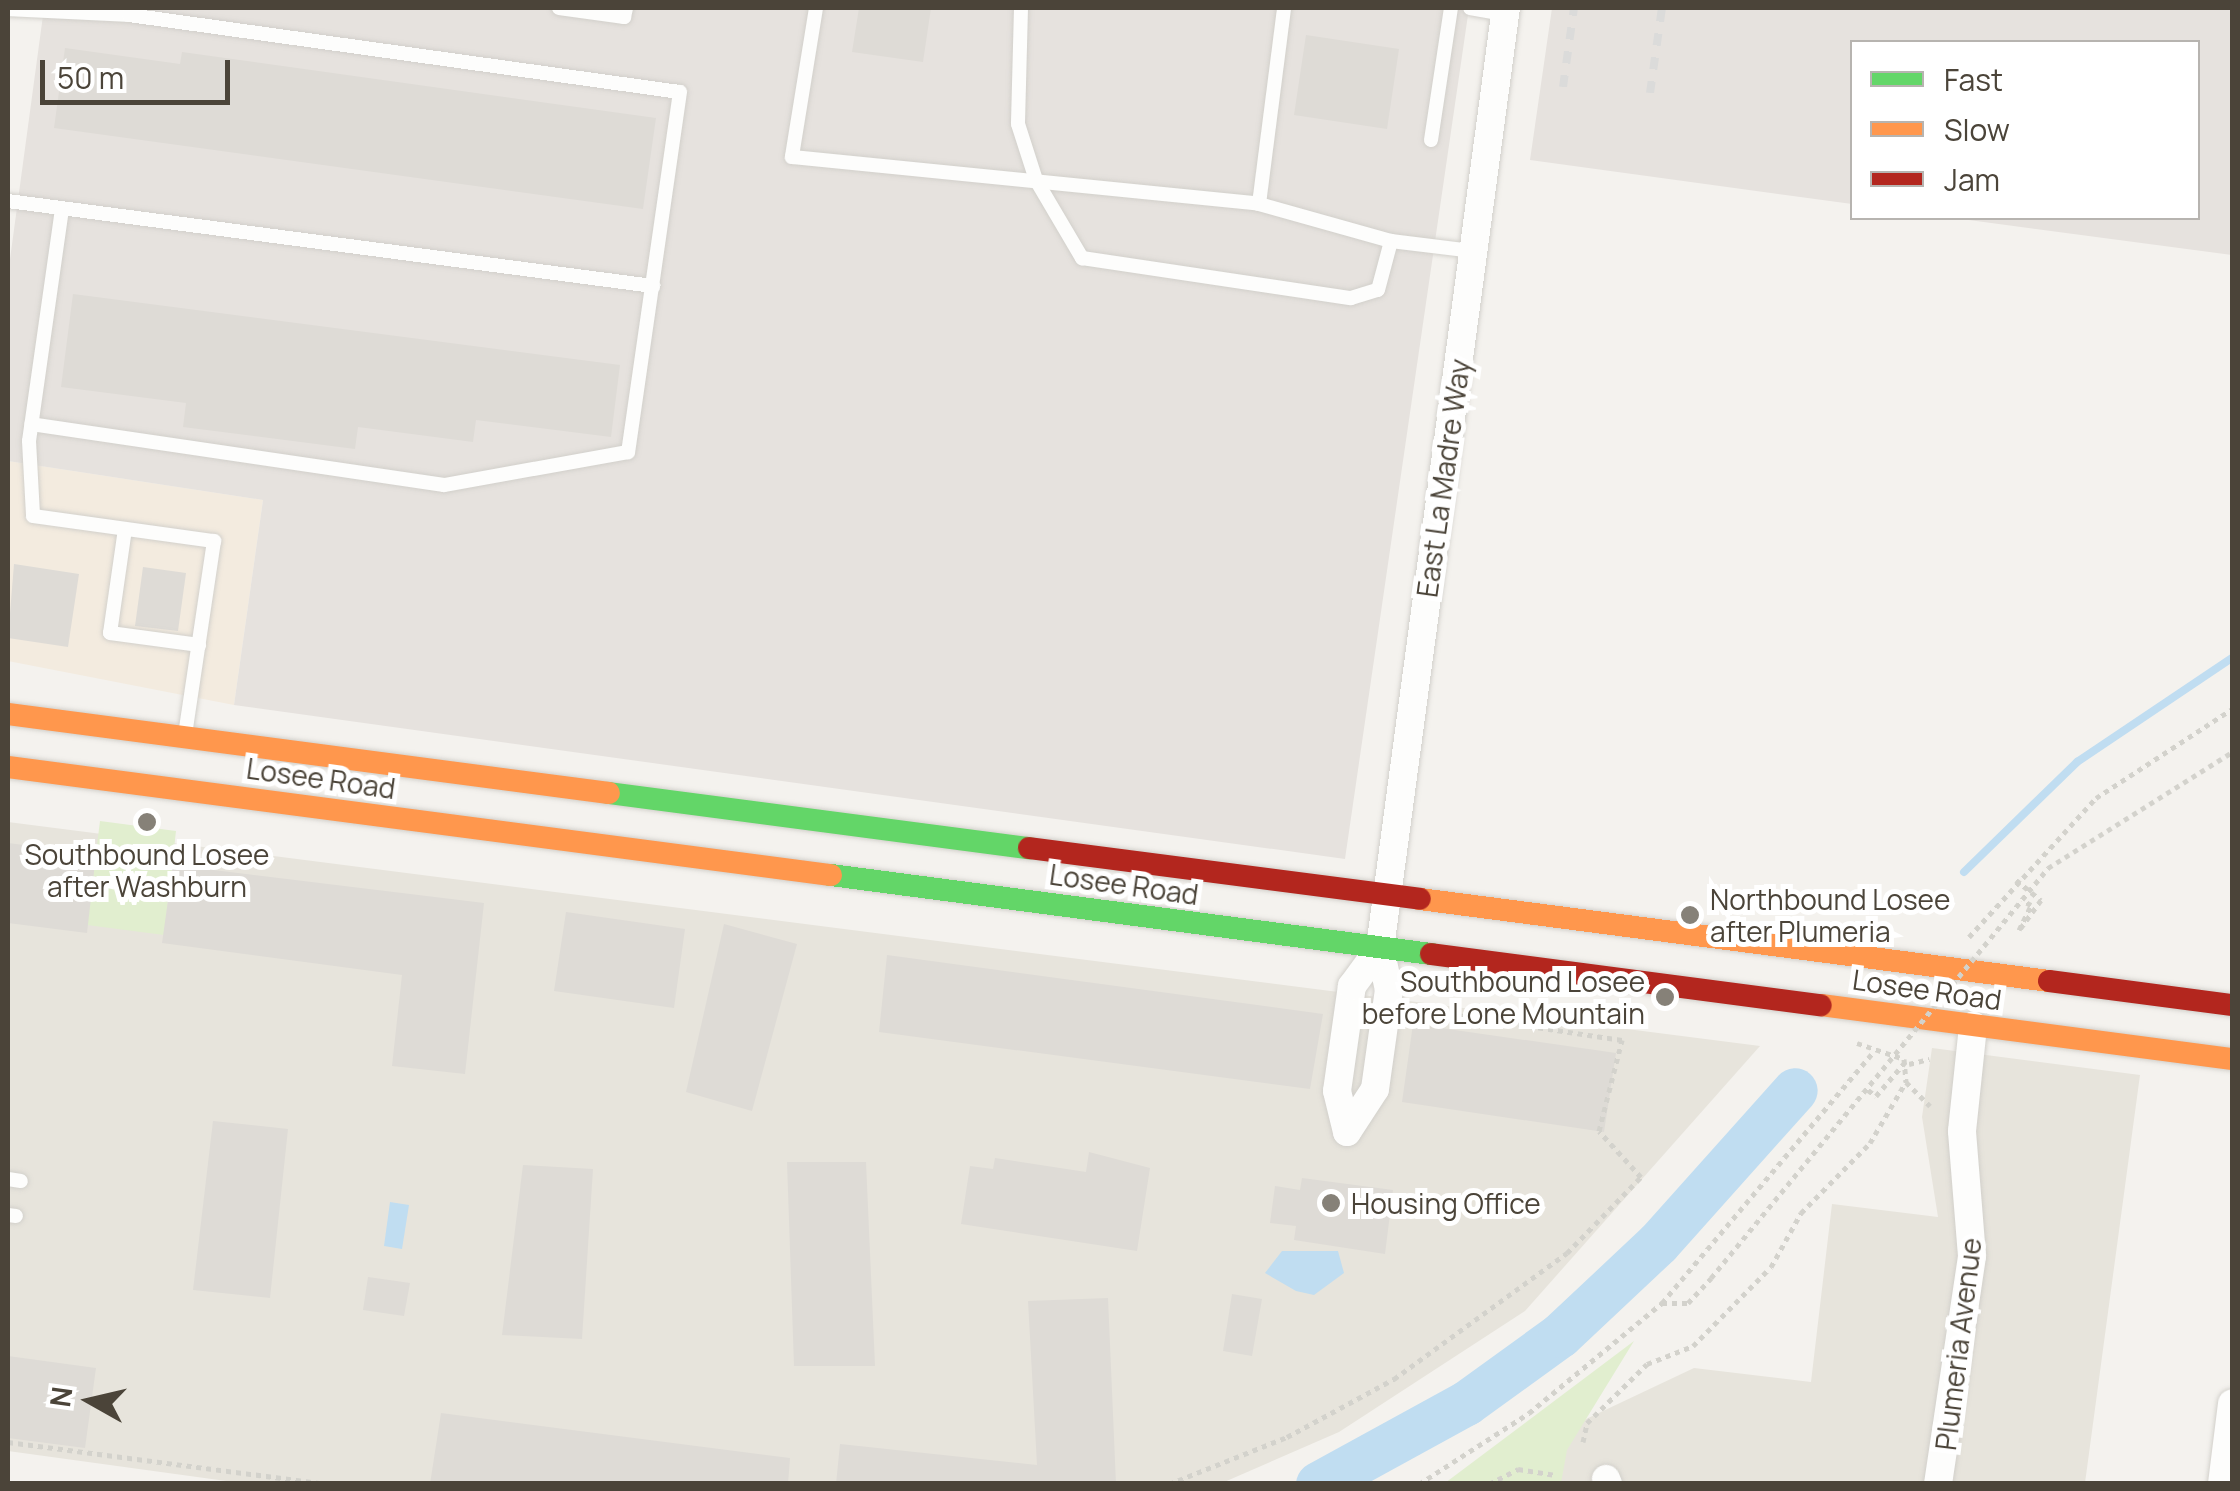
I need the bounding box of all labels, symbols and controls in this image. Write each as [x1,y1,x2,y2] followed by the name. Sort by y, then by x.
[45,40,235,102] scale bar
[1850,40,2200,220] legend
[57,57,124,98] text: 50 m
[1944,59,2003,100] text: Fast
[1944,109,2010,150] text: Slow
[1944,159,2000,200] text: Jam
[1410,357,1476,599] street label: East La Madre Way
[244,751,398,805] street label: Losee Road
[136,811,158,833] marker: Southbound Losee after Washburn
[25,837,269,903] place label: Southbound Losee after Washburn
[1047,857,1201,911] street label: Losee Road
[1710,882,1950,948] place label: Northbound Losee after Plumeria
[1679,904,1701,926] marker: Northbound Losee after Plumeria
[1850,962,2004,1016] street label: Losee Road
[1362,964,1645,1030] place label: Southbound Losee before Lone Mountain
[1654,986,1676,1008] marker: Southbound Losee before Lone Mountain
[1351,1186,1541,1220] place label: Housing Office
[1320,1192,1342,1214] marker: Housing Office
[1928,1236,1988,1452] street label: Plumeria Avenue
[40,1351,140,1451] north arrow
[40,1384,81,1409] text: N

